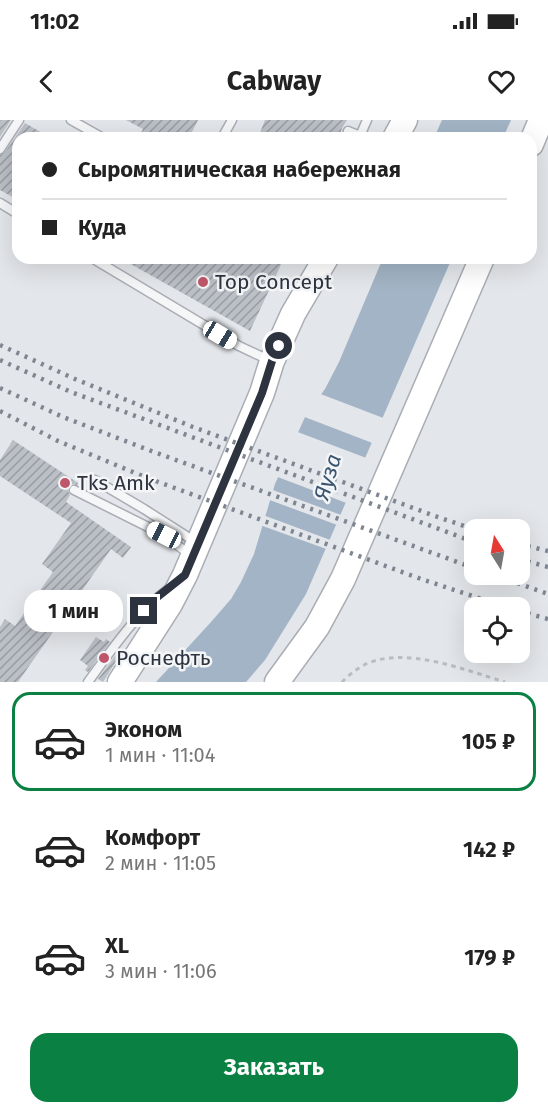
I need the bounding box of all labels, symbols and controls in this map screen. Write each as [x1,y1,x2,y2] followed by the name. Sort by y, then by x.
[30,8,79,35] text: 11:02
[30,65,63,98] icon: back
[227,65,321,97] text: Cabway
[485,65,518,98] icon: heart
[78,156,401,183] text: Сыромятническая набережная
[78,214,127,241] text: Куда
[215,269,332,295] place label: Top Concept
[196,275,210,289] marker: Top Concept
[200,318,240,352] car
[265,332,292,359] route start
[307,451,347,505] water label: Яуза
[77,470,155,496] place label: Tks Amk
[58,476,72,490] marker: Tks Amk
[144,519,184,551] car
[464,519,530,585] north arrow
[464,519,530,663] map controls
[24,590,123,632] callout: 1 мин
[130,597,157,624] route end
[464,597,530,663] button: locate
[48,599,99,623] text: 1 мин
[116,645,211,671] place label: Роснефть
[97,651,111,665] marker: Роснефть
[33,715,87,769] icon: car
[105,716,182,743] text: Эконом
[462,728,515,755] text: 105 ₽
[105,743,215,767] text: 1 мин · 11:04
[33,823,87,877] icon: car
[105,824,200,851] text: Комфорт
[463,836,515,863] text: 142 ₽
[105,851,216,875] text: 2 мин · 11:05
[33,931,87,985] icon: car
[105,932,129,959] text: XL
[464,944,515,971] text: 179 ₽
[105,959,217,983] text: 3 мин · 11:06
[30,1033,518,1102] button: Заказать

